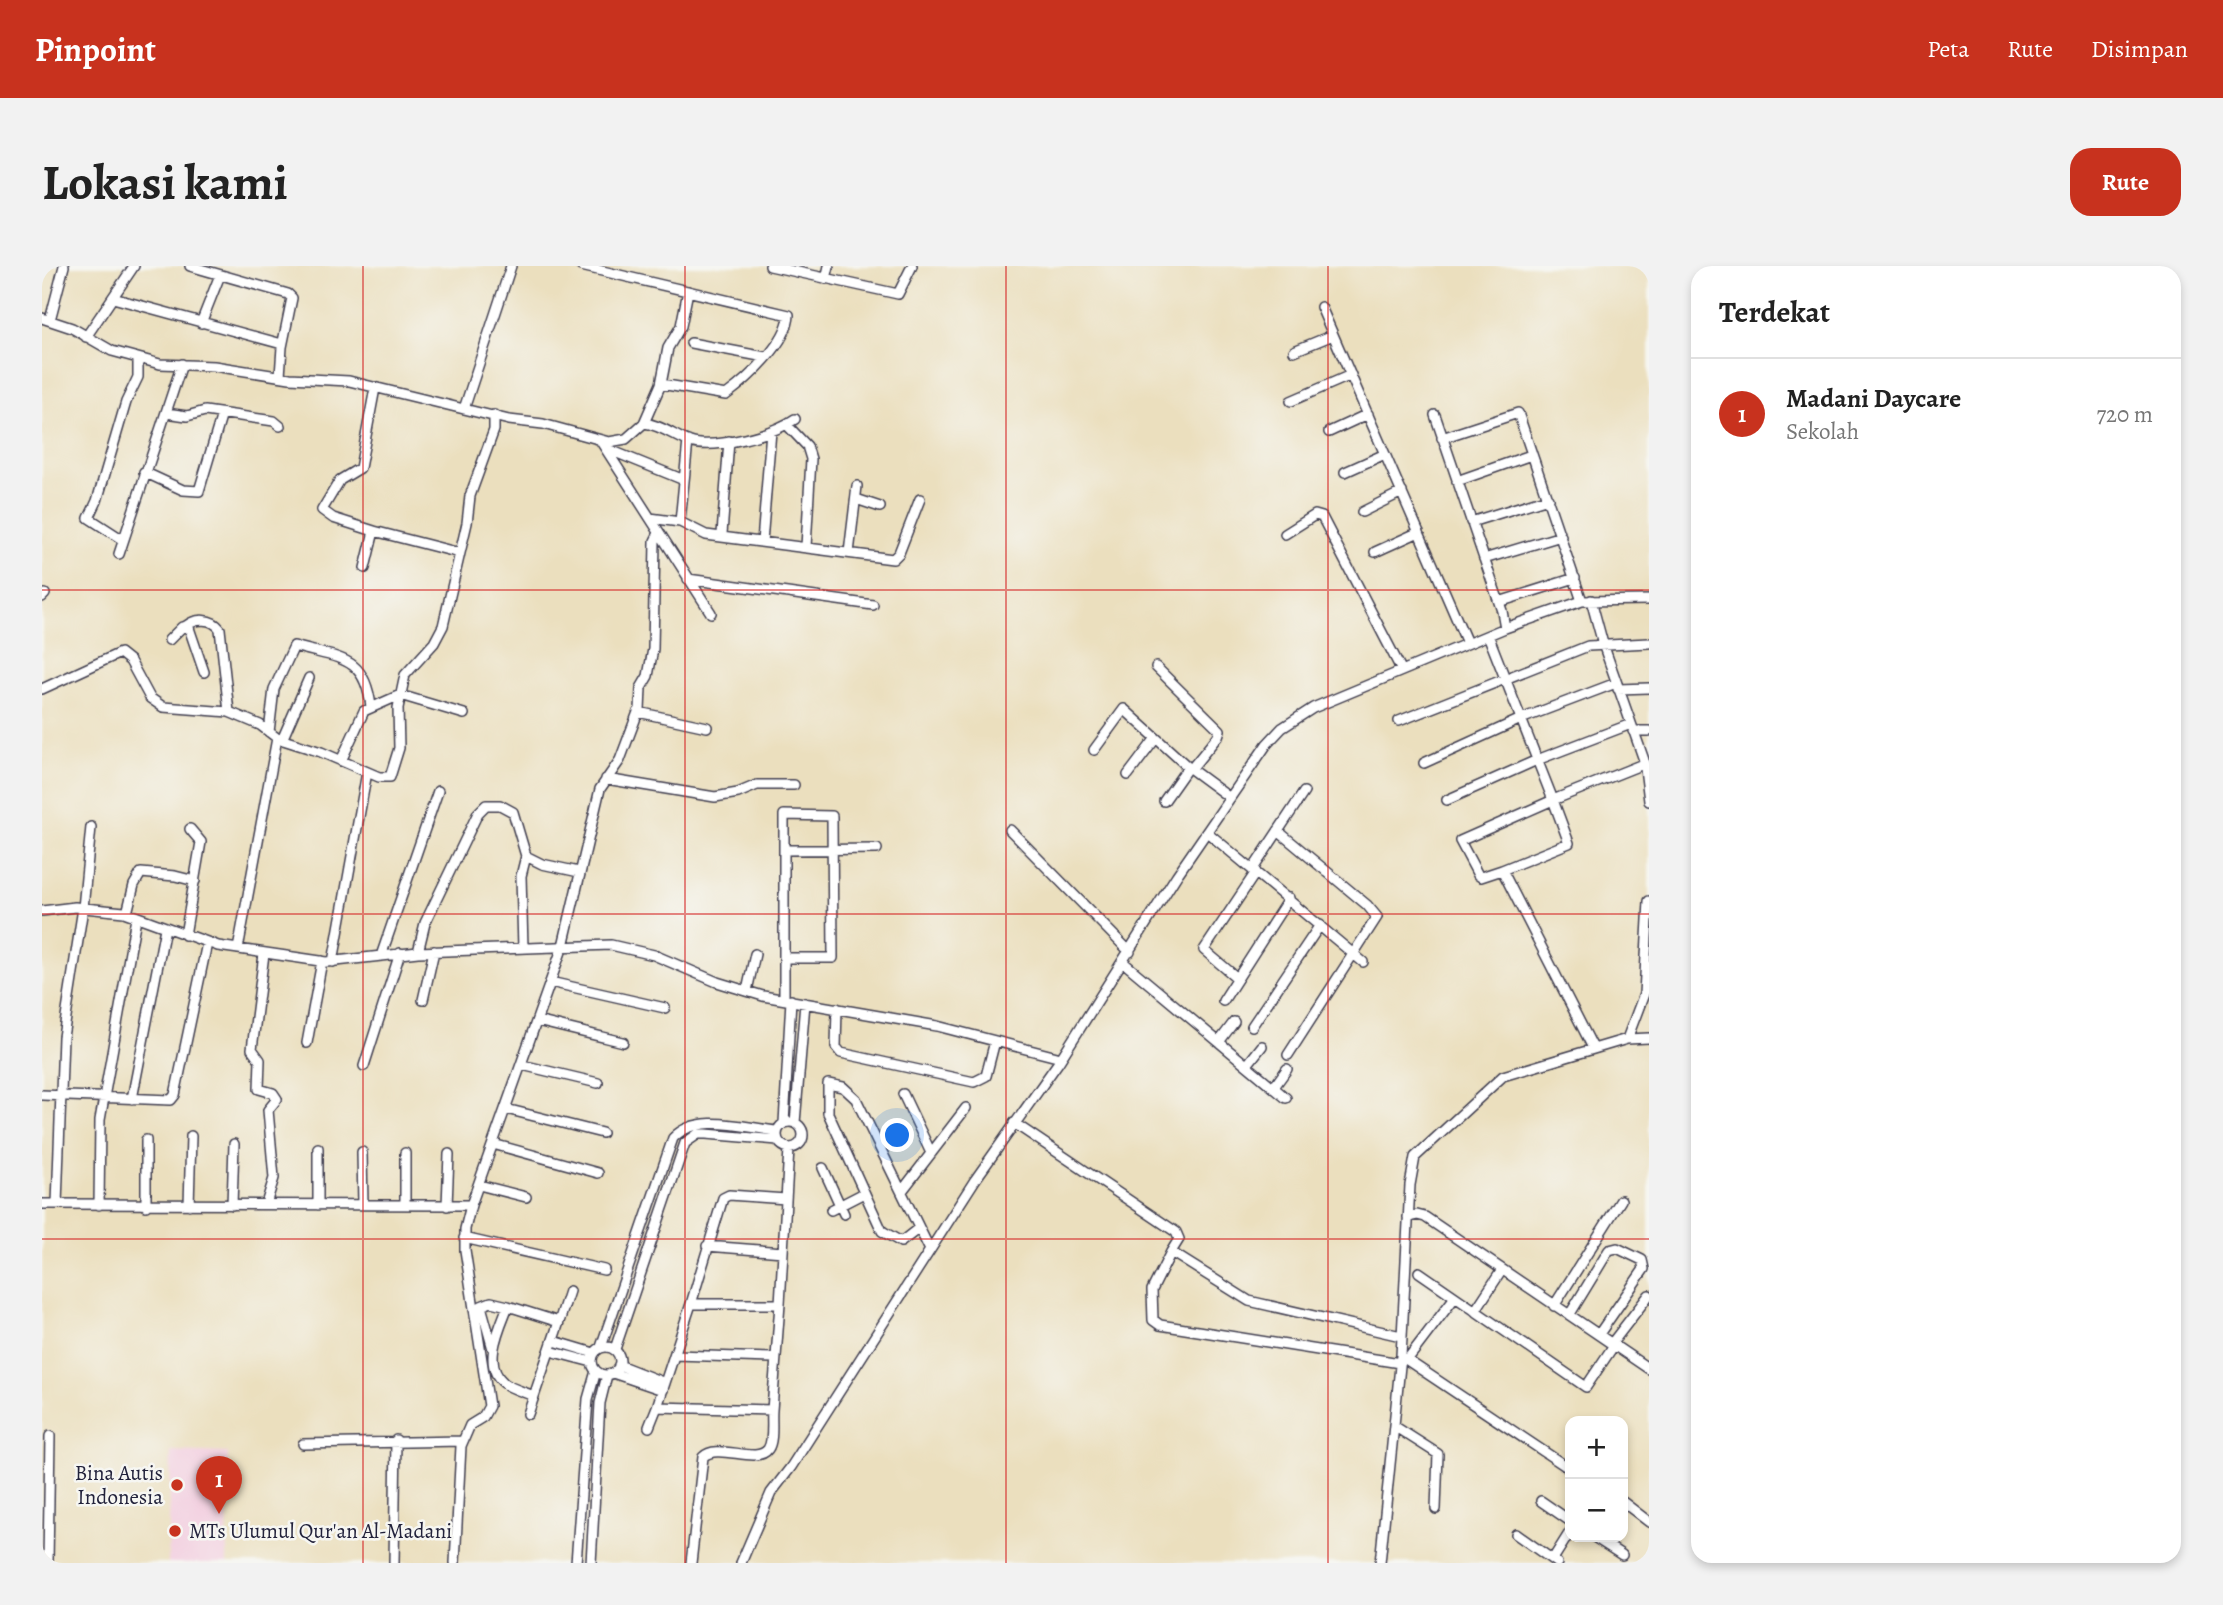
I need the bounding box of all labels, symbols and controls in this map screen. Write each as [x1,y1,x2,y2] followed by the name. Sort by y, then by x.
[35,27,156,72] text: Pinpoint
[1927,33,1969,65] text: Peta
[2007,33,2053,65] text: Rute
[2091,33,2188,65] text: Disimpan
[2070,148,2181,216] button: Rute
[42,149,288,216] text: Lokasi kami
[1719,292,1830,332] text: Terdekat
[1786,381,1961,416] text: Madani Daycare
[1738,399,1746,430] text: 1
[2096,399,2153,430] text: 720 m
[1786,416,1859,447] text: Sekolah
[880,1118,914,1152] your location
[1565,1416,1628,1542] map controls
[1565,1416,1628,1479] button: +
[196,1456,242,1514] pin: 1
[75,1459,163,1511] place label: Bina Autis Indonesia
[169,1477,185,1493] marker: Bina Autis Indonesia
[1565,1479,1628,1542] button: −
[189,1517,452,1545] place label: MTs Ulumul Qur'an Al-Madani
[167,1523,183,1539] marker: MTs Ulumul Qur'an Al-Madani

